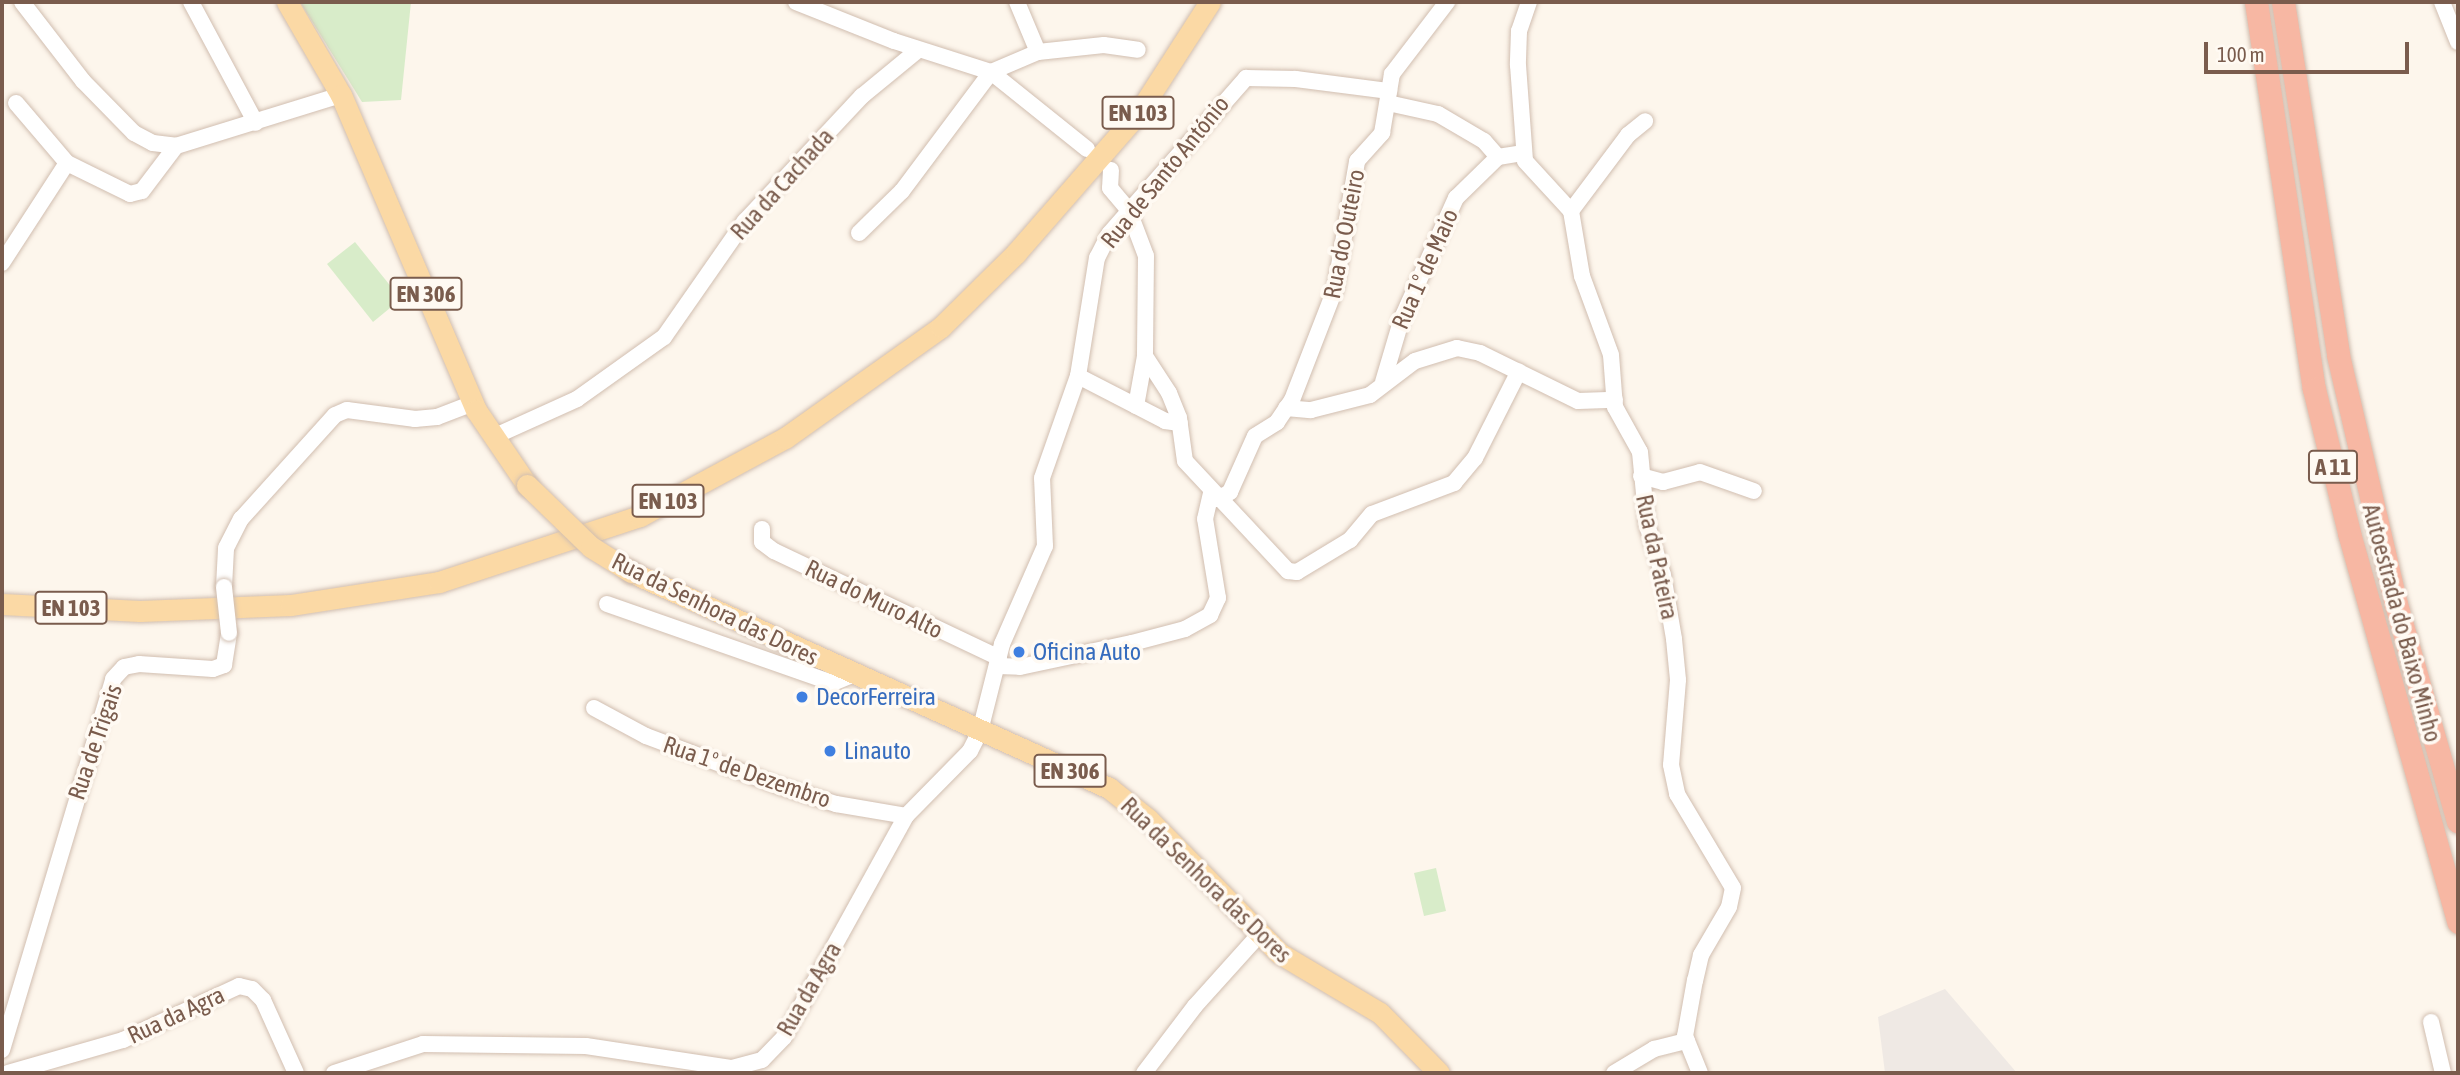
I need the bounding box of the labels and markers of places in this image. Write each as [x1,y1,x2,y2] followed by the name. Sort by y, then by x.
[1033,638,1141,666] place label: Oficina Auto
[1011,644,1027,660] marker: Oficina Auto
[816,683,936,711] place label: DecorFerreira
[794,689,810,705] marker: DecorFerreira
[844,737,911,765] place label: Linauto
[822,743,838,759] marker: Linauto

